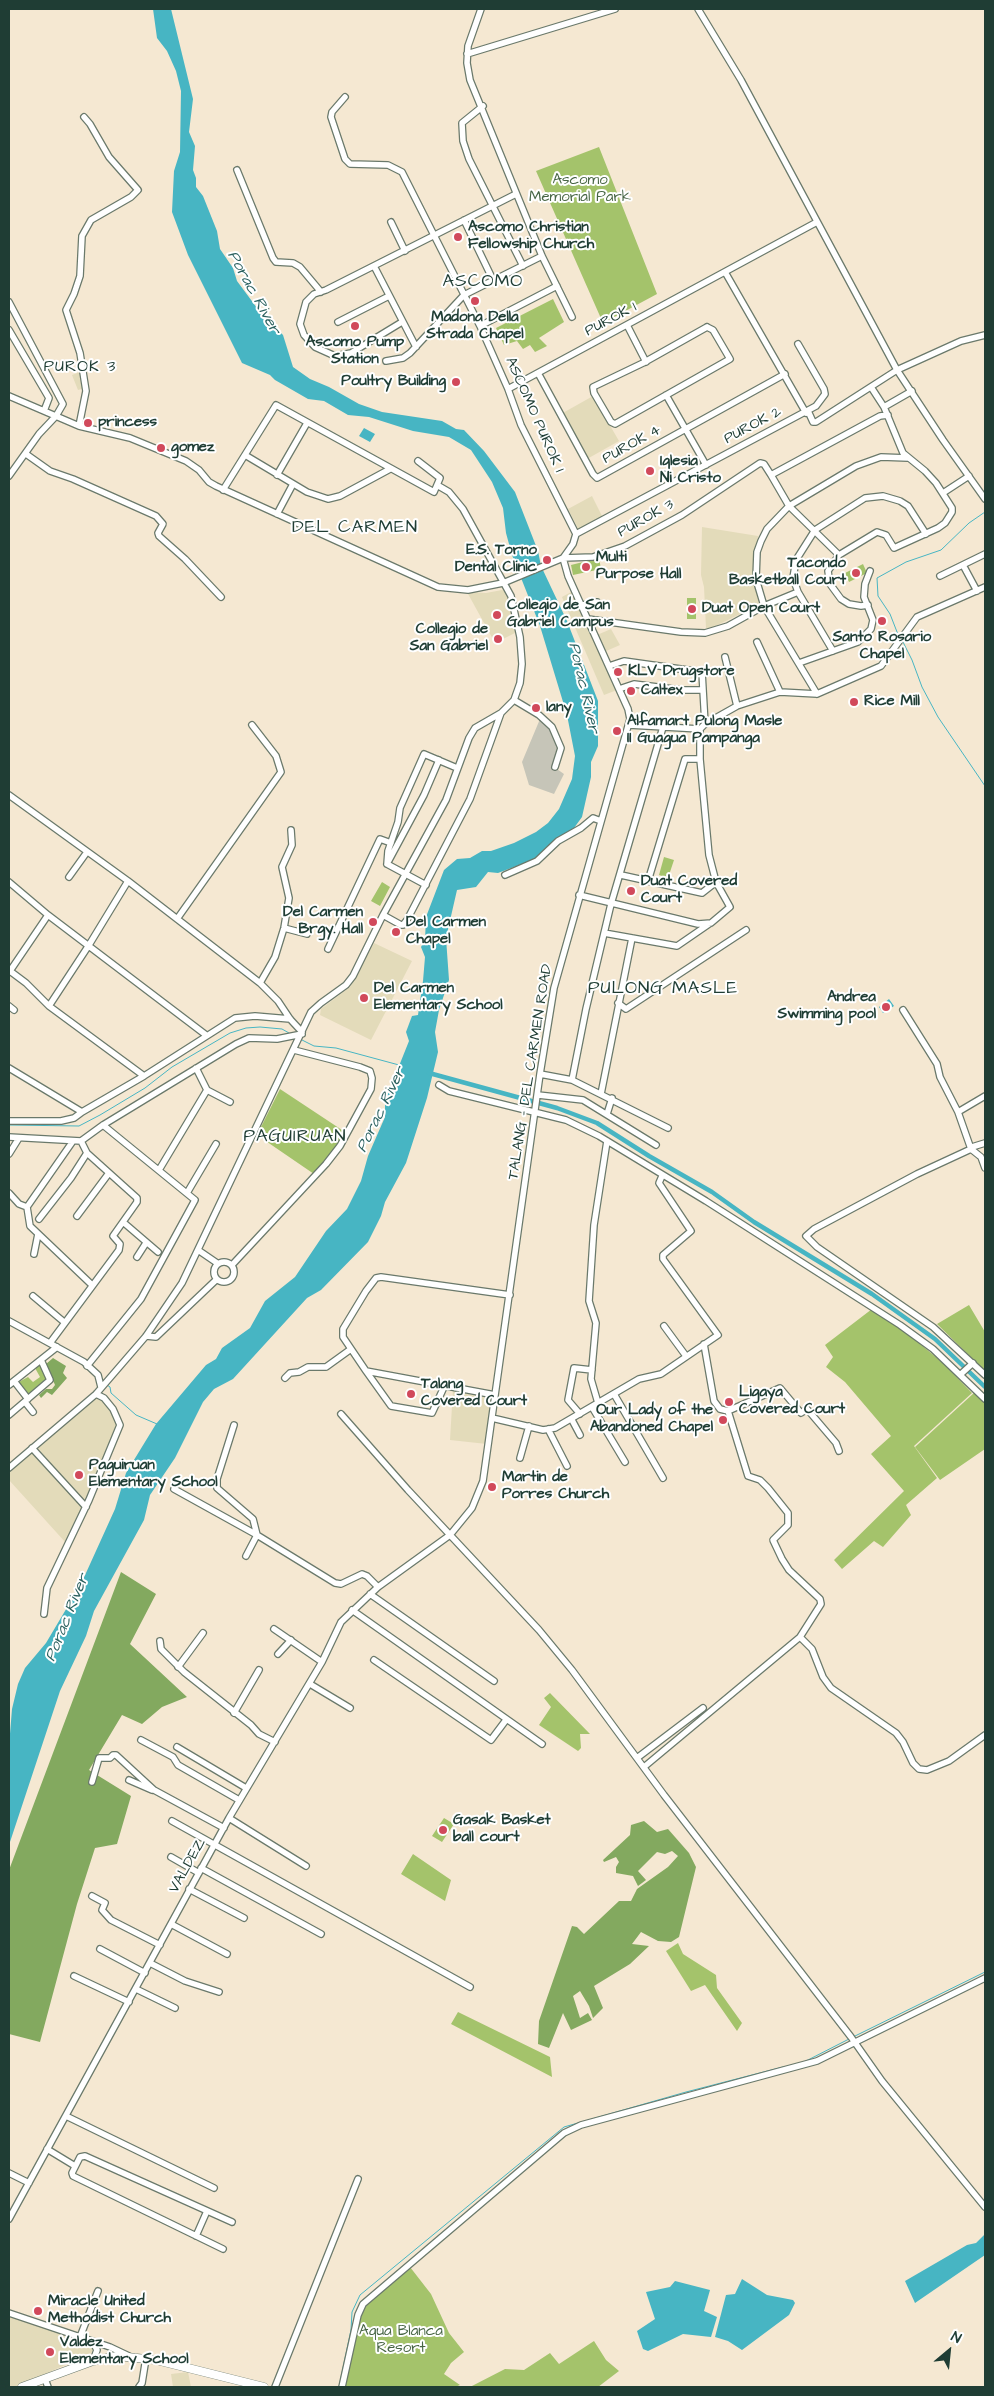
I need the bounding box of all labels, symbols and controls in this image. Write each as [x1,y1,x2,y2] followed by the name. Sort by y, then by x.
[529,172,631,207] park label: Ascomo Memorial Park
[468,219,594,254] place label: Ascomo Christian Fellowship Church
[452,231,464,243] marker: Ascomo Christian Fellowship Church
[222,248,284,338] water label: Porac River
[442,271,524,293] district label: ASCOMO
[469,295,481,307] marker: Madona Della Strada Chapel
[582,299,640,341] street label: PUROK 1
[426,309,524,344] place label: Madona Della Strada Chapel
[349,320,361,332] marker: Ascomo Pump Station
[306,334,404,369] place label: Ascomo Pump Station
[501,355,567,475] street label: ASCOMO PUROK 1
[43,358,117,378] district label: PUROK 3
[341,373,446,391] place label: Poultry Building
[450,376,462,388] marker: Poultry Building
[721,403,785,449] street label: PUROK 2
[98,414,157,432] place label: princess
[82,417,94,429] marker: princess
[600,422,664,468] street label: PUROK 4
[171,439,214,457] place label: gomez
[155,442,167,454] marker: gomez
[660,453,721,488] place label: Iglesia Ni Cristo
[644,465,656,477] marker: Iglesia Ni Cristo
[615,496,677,542] street label: PUROK 3
[291,517,419,539] district label: DEL CARMEN
[455,542,537,577] place label: E.S. Torno Dental Clinic
[596,549,681,584] place label: Multi Purpose Hall
[541,554,553,566] marker: E.S. Torno Dental Clinic
[729,555,846,590] place label: Tacondo Basketball Court
[580,561,592,573] marker: Multi Purpose Hall
[850,567,862,579] marker: Tacondo Basketball Court
[507,597,614,632] place label: Collegio de San Gabriel Campus
[702,600,820,618] place label: Duat Open Court
[686,603,698,615] marker: Duat Open Court
[491,609,503,621] marker: Collegio de San Gabriel Campus
[876,615,888,627] marker: Santo Rosario Chapel
[410,621,488,656] place label: Collegio de San Gabriel
[833,629,931,664] place label: Santo Rosario Chapel
[492,633,504,645] marker: Collegio de San Gabriel
[563,641,603,735] water label: Porac River
[628,663,735,681] place label: KLV Drugstore
[612,666,624,678] marker: KLV Drugstore
[641,682,683,700] place label: Caltex
[625,685,637,697] marker: Caltex
[864,693,920,711] place label: Rice Mill
[848,696,860,708] marker: Rice Mill
[546,699,572,717] place label: lany
[530,702,542,714] marker: lany
[627,713,782,748] place label: Alfamart Pulong Masle II Guagua Pampanga
[611,725,623,737] marker: Alfamart Pulong Masle II Guagua Pampanga
[641,873,737,908] place label: Duat Covered Court
[625,885,637,897] marker: Duat Covered Court
[283,904,363,939] place label: Del Carmen Brgy. Hall
[406,914,486,949] place label: Del Carmen Chapel
[367,916,379,928] marker: Del Carmen Brgy. Hall
[390,926,402,938] marker: Del Carmen Chapel
[505,963,557,1181] street label: TALANG - DEL CARMEN ROAD
[586,978,740,1000] district label: PULONG MASLE
[374,980,503,1015] place label: Del Carmen Elementary School
[778,989,876,1024] place label: Andrea Swimming pool
[358,992,370,1004] marker: Del Carmen Elementary School
[880,1001,892,1013] marker: Andrea Swimming pool
[353,1064,411,1156] water label: Porac River
[242,1126,348,1148] district label: PAGUIRUAN
[421,1376,527,1411] place label: Talang Covered Court
[739,1384,845,1419] place label: Ligaya Covered Court
[405,1388,417,1400] marker: Talang Covered Court
[723,1396,735,1408] marker: Ligaya Covered Court
[590,1402,713,1437] place label: Our Lady of the Abandoned Chapel
[717,1414,729,1426] marker: Our Lady of the Abandoned Chapel
[89,1457,218,1492] place label: Paguiruan Elementary School
[73,1469,85,1481] marker: Paguiruan Elementary School
[502,1469,609,1504] place label: Martin de Porres Church
[486,1481,498,1493] marker: Martin de Porres Church
[42,1572,94,1664] water label: Porac River
[453,1812,551,1847] place label: Gasak Basket ball court
[437,1824,449,1836] marker: Gasak Basket ball court
[166,1836,210,1896] street label: VALDEZ
[48,2293,171,2328] place label: Miracle United Methodist Church
[32,2305,44,2317] marker: Miracle United Methodist Church
[359,2323,443,2358] park label: Aqua Blanca Resort
[924,2326,974,2376] north arrow
[947,2327,965,2349] text: N
[60,2334,189,2369] place label: Valdez Elementary School
[44,2346,56,2358] marker: Valdez Elementary School

